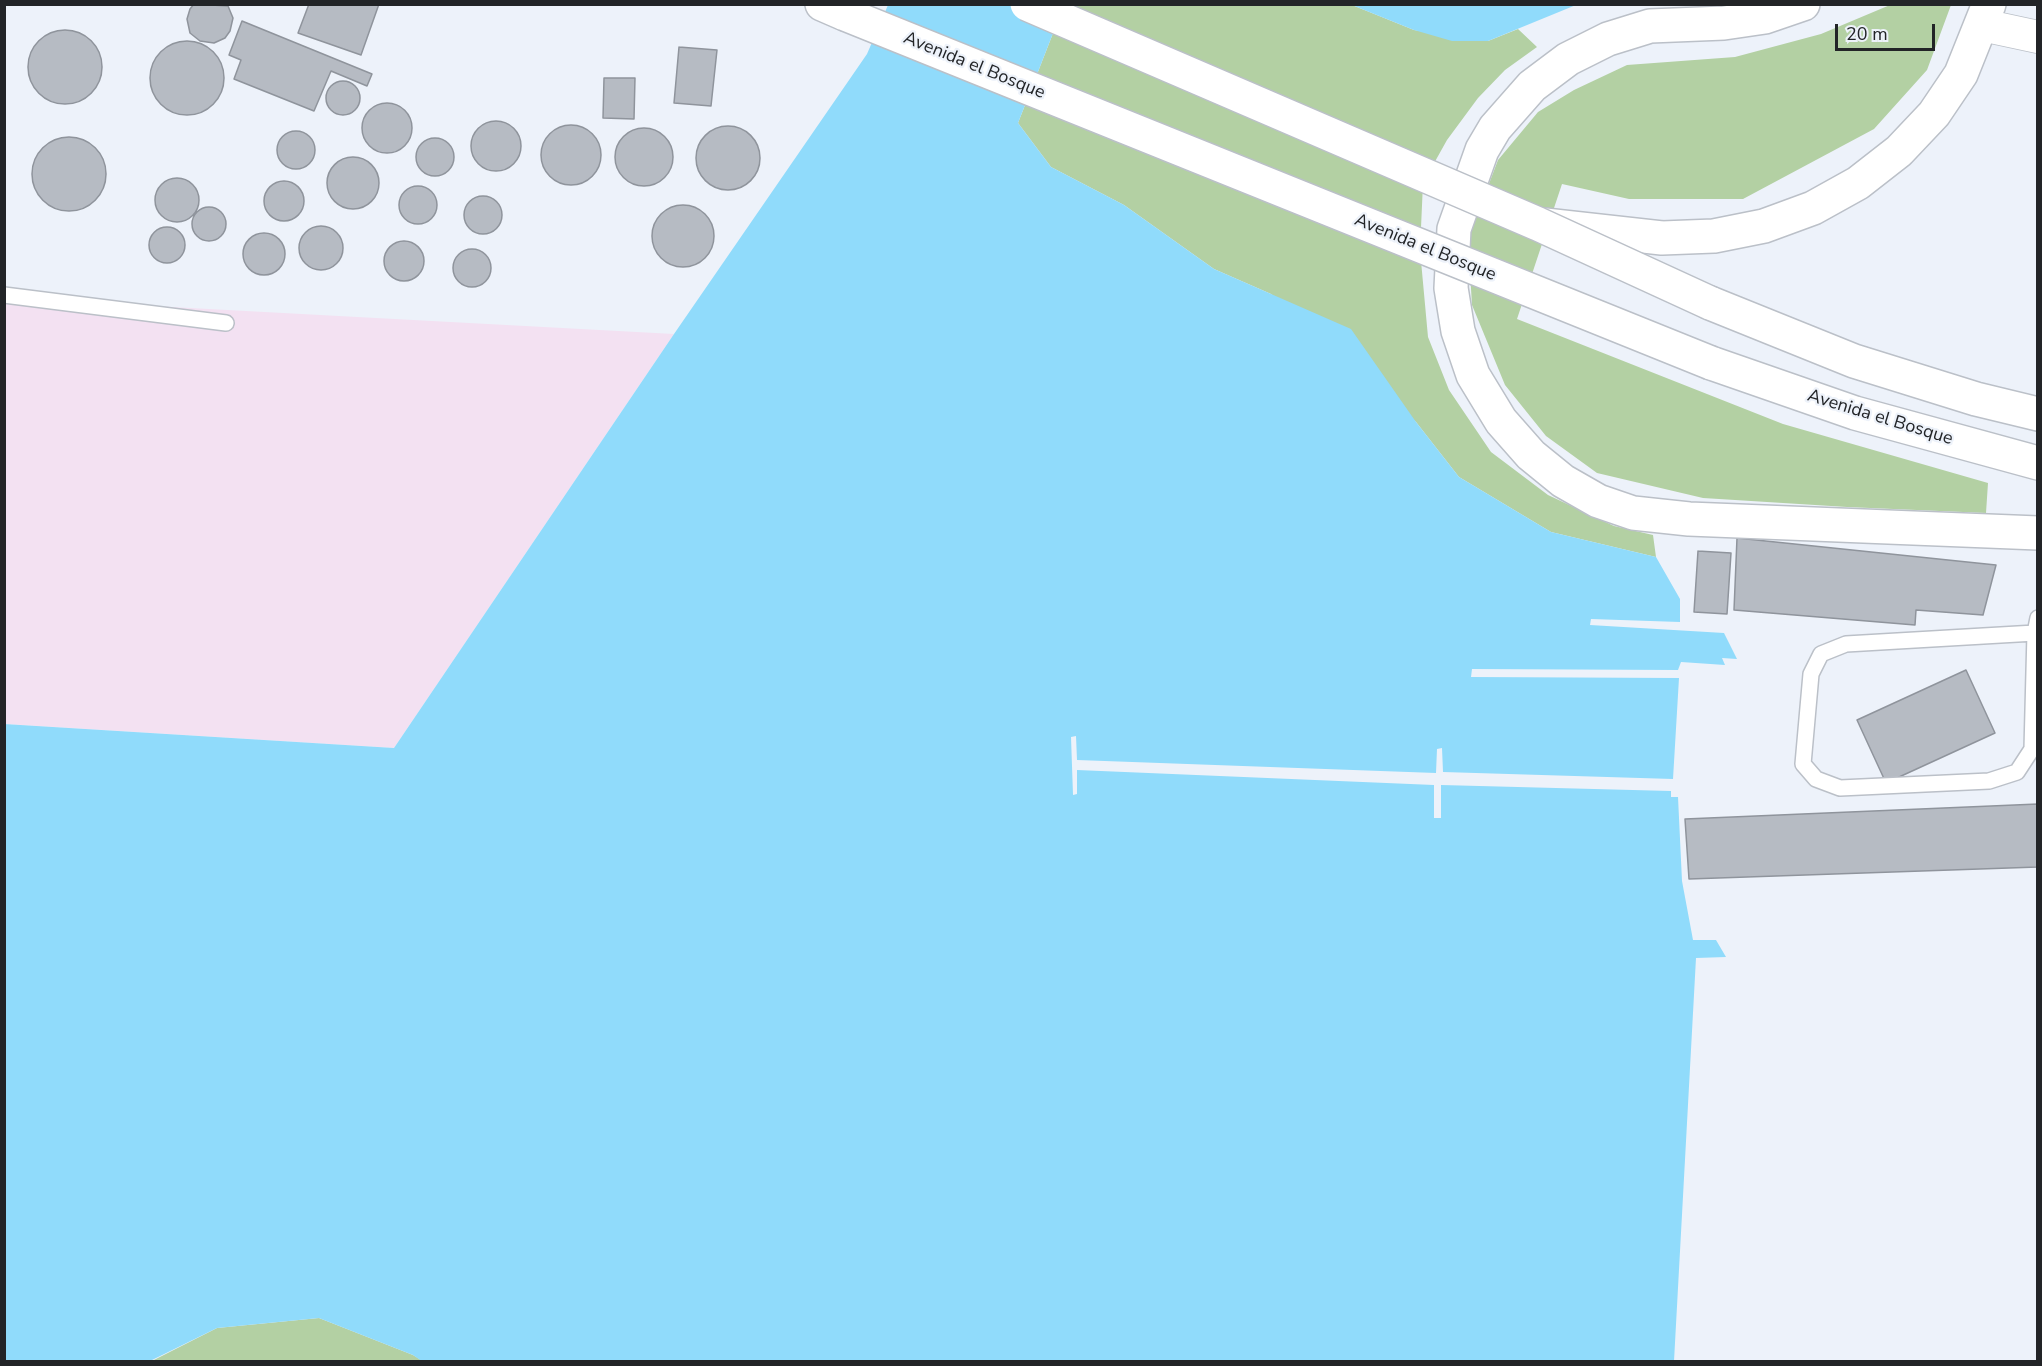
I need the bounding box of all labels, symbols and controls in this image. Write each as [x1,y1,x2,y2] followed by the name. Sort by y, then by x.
[1838,12,1938,50] scale bar
[1846,22,1888,46] text: 20 m
[900,28,1048,104] street label: Avenida el Bosque
[1351,210,1499,286] street label: Avenida el Bosque
[1805,386,1955,450] street label: Avenida el Bosque

